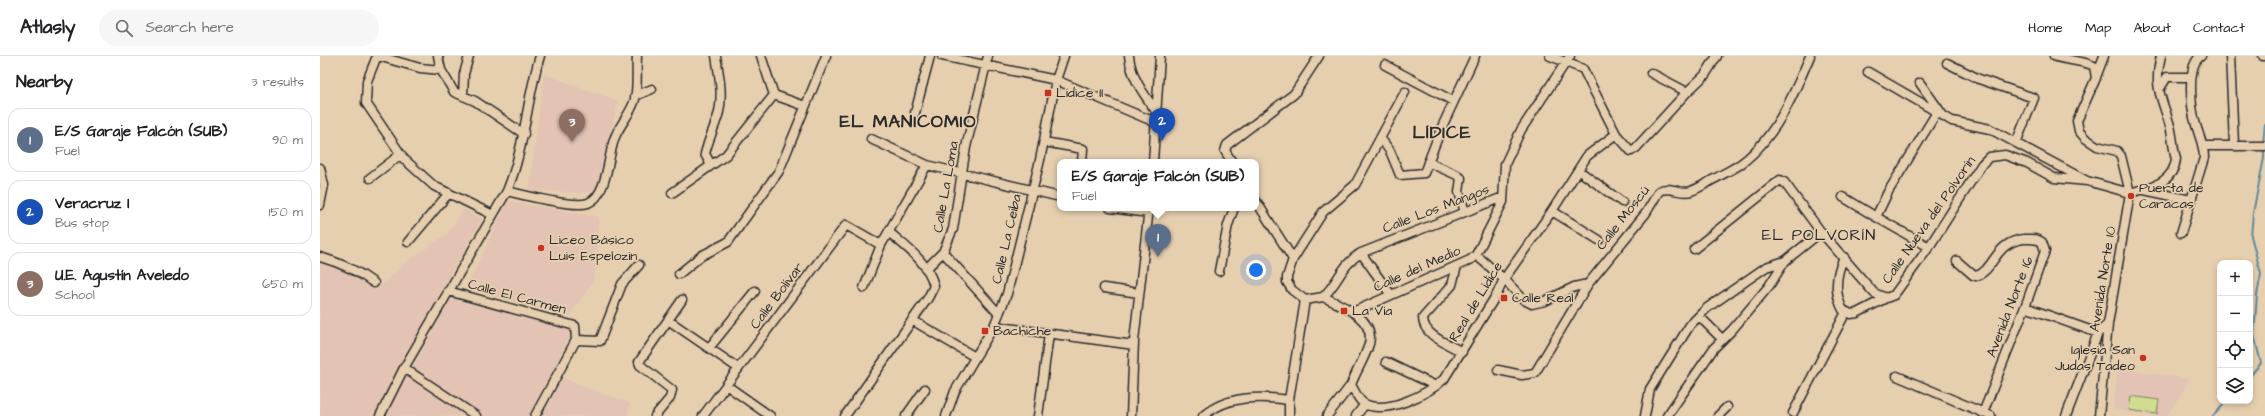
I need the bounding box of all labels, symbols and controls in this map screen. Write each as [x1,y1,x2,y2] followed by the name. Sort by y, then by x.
[99,10,379,46] search box
[20,14,75,41] text: Atlasly
[113,17,135,39] icon: search
[145,17,234,38] text: Search here
[2028,18,2063,38] text: Home
[2085,18,2111,38] text: Map
[2133,18,2171,38] text: About
[2193,18,2245,38] text: Contact
[16,70,73,94] text: Nearby
[251,73,304,91] text: 3 results
[1056,83,1103,103] place label: Lídice II
[1043,88,1053,98] marker: Lídice II
[1149,108,1175,141] pin: 2
[559,109,585,142] pin: 3
[839,109,977,134] district label: EL MANICOMIO
[1413,120,1471,145] district label: LÍDICE
[55,121,227,142] text: E/S Garaje Falcón (SUB)
[29,131,31,149] text: 1
[272,131,303,149] text: 90 m
[928,140,964,234] street label: Calle La Loma
[55,142,80,160] text: Fuel
[1877,152,1981,288] street label: Calle Nueva del Polvorín
[1057,159,1259,211] popup
[1072,166,1244,187] text: E/S Garaje Falcón (SUB)
[2139,178,2204,214] place label: Puerta de Caracas
[1380,179,1492,239] street label: Calle Los Mangos
[1591,181,1655,255] street label: Calle Moscú
[1072,187,1097,205] text: Fuel
[2126,191,2136,201] marker: Puerta de Caracas
[987,192,1027,286] street label: Calle La Ceiba
[55,193,130,214] text: Veracruz I
[26,203,34,221] text: 2
[269,203,303,221] text: 150 m
[55,214,109,232] text: Bus stop
[1145,224,1171,257] pin: 1
[1762,224,1876,246] district label: EL POLVORÍN
[2085,225,2121,333] street label: Avenida Norte 10
[549,230,637,266] place label: Liceo Básico Luis Espelozin
[1370,241,1464,297] street label: Calle del Medio
[536,243,546,253] marker: Liceo Básico Luis Espelozin
[1982,253,2039,360] street label: Avenida Norte 16
[745,258,809,334] street label: Calle Bolívar
[1444,258,1508,346] street label: Real de Lídice
[1246,260,1266,280] your location
[2217,260,2253,404] map controls
[2217,260,2253,296] button: +
[55,265,189,286] text: U.E. Agustín Aveledo
[466,274,568,320] street label: Calle El Carmen
[27,275,33,293] text: 3
[262,275,303,293] text: 650 m
[55,286,95,304] text: School
[1512,288,1574,308] place label: Calle Real
[1499,293,1509,303] marker: Calle Real
[2217,296,2253,332] button: −
[1352,301,1392,321] place label: La Vía
[1339,306,1349,316] marker: La Vía
[993,321,1052,341] place label: Bachiche
[980,326,990,336] marker: Bachiche
[2217,332,2253,368] button: locate
[2055,340,2135,376] place label: Iglesia San Judas Tadeo
[2138,353,2148,363] marker: Iglesia San Judas Tadeo
[2217,368,2253,404] button: layers

